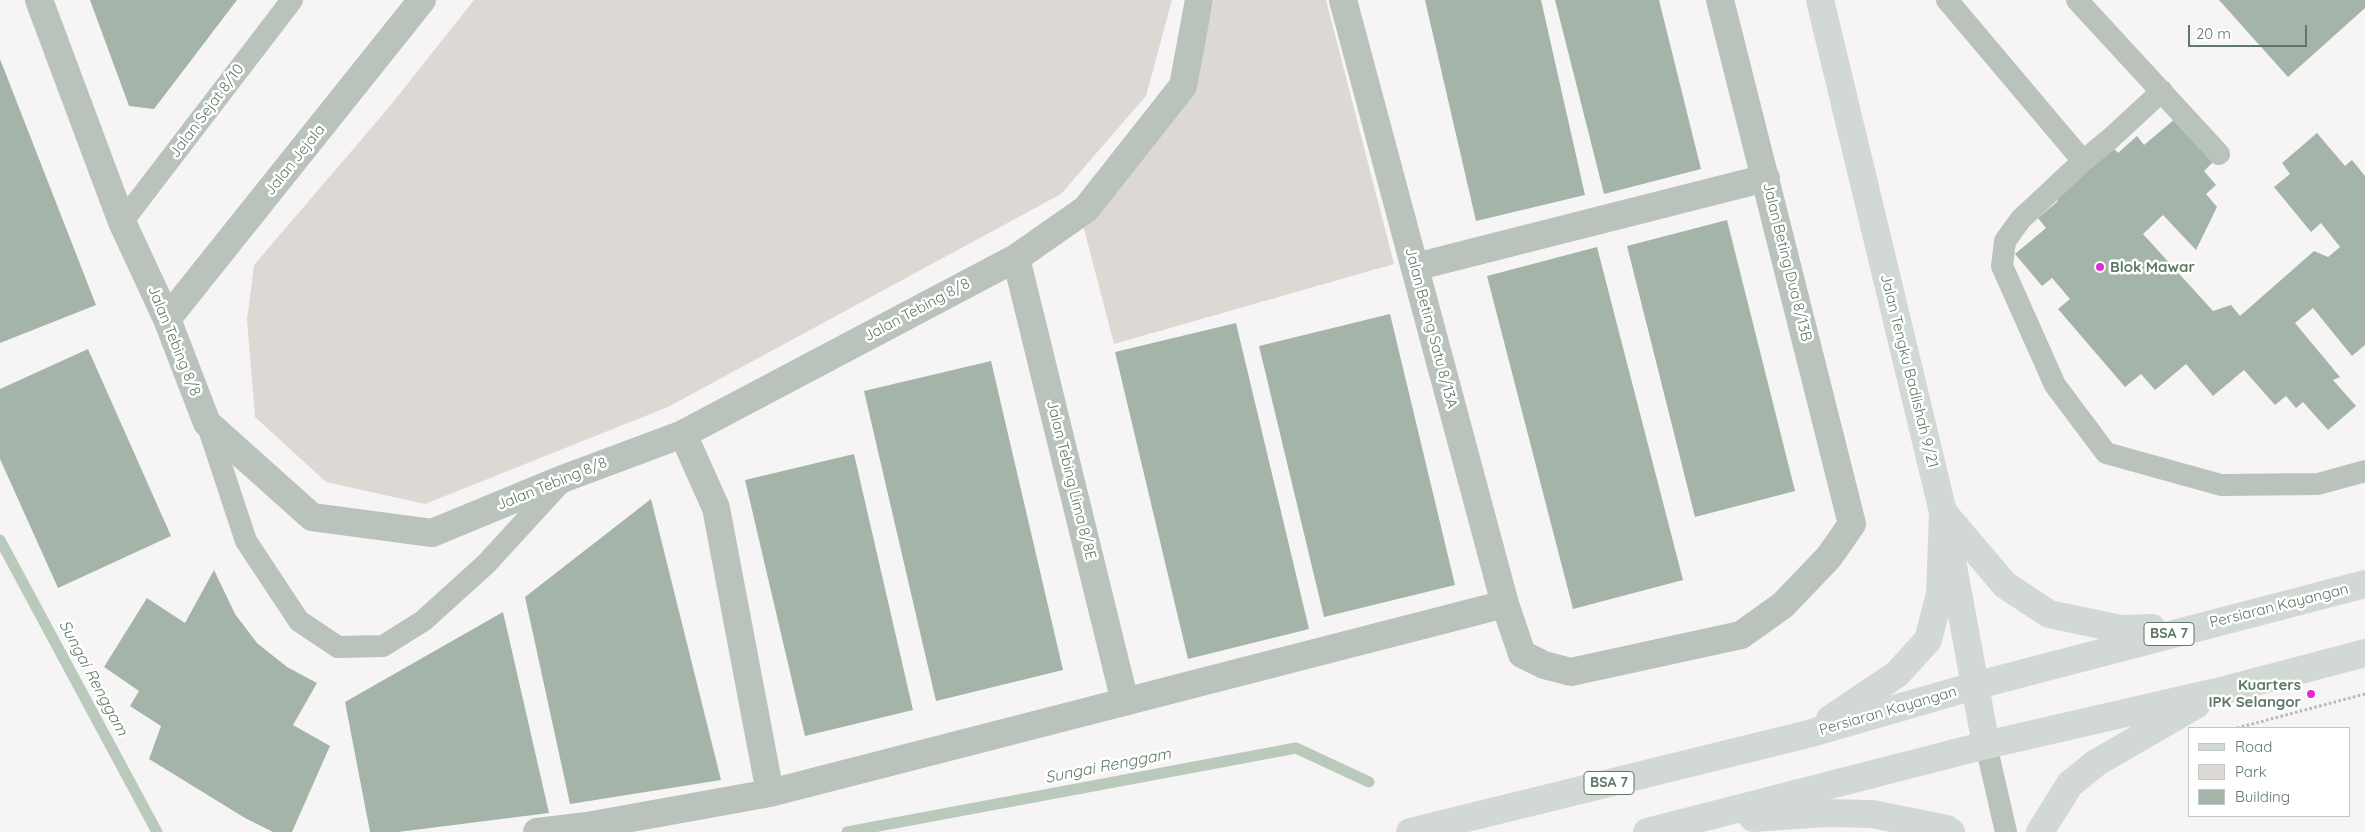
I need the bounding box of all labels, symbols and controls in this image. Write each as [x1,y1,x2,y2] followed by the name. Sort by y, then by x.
[2190,15,2309,47] scale bar
[2196,24,2231,43] text: 20 m
[166,61,248,161] street label: Jalan Sejat 8/10
[261,121,329,199] street label: Jalan Jejala
[1759,181,1815,343] street label: Jalan Beting Dua 8/13B
[1401,246,1461,410] street label: Jalan Beting Satu 8/13A
[2110,258,2195,276] place label: Blok Mawar
[2094,261,2106,273] marker: Blok Mawar
[1876,272,1942,470] street label: Jalan Tengku Badlishah 9/21
[861,275,973,345] street label: Jalan Tebing 8/8
[144,283,204,399] street label: Jalan Tebing 8/8
[1042,398,1100,562] street label: Jalan Tebing Lima 8/8E
[494,454,610,514] street label: Jalan Tebing 8/8
[2208,580,2350,632] street label: Persiaran Kayangan
[55,617,131,739] water label: Sungai Renggam
[2144,622,2194,646] road number: BSA 7
[2208,676,2301,711] place label: Kuarters IPK Selangor
[1817,683,1959,739] street label: Persiaran Kayangan
[2305,688,2317,700] marker: Kuarters IPK Selangor
[2188,727,2350,817] legend
[2235,737,2272,756] text: Road
[1043,744,1173,788] water label: Sungai Renggam
[2235,762,2267,781] text: Park
[1584,771,1634,794] road number: BSA 7
[2235,787,2290,806] text: Building

